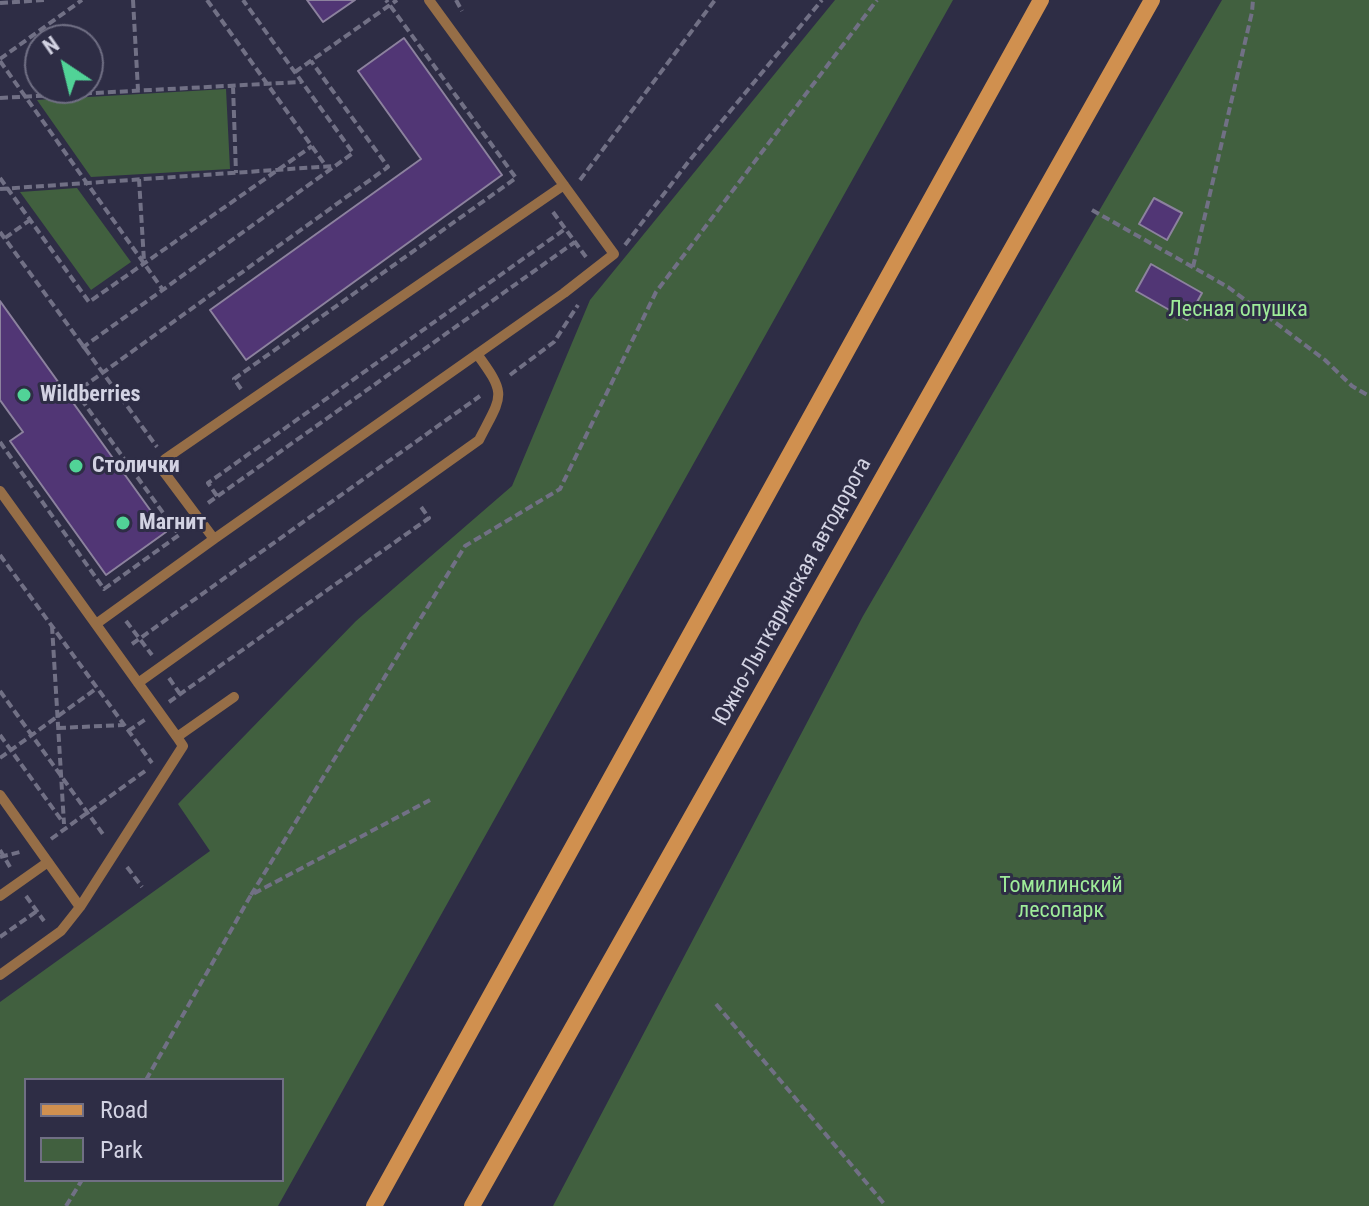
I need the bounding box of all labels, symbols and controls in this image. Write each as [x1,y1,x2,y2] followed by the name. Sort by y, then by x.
[24,24,104,104] north arrow
[38,31,64,60] text: N
[1168,297,1308,323] park label: Лесная опушка
[40,382,141,408] place label: Wildberries
[15,386,33,404] marker: Wildberries
[92,453,180,479] place label: Столички
[708,453,878,731] street label: Южно-Лыткаринская автодорога
[67,457,85,475] marker: Столички
[139,510,206,536] place label: Магнит
[114,514,132,532] marker: Магнит
[999,873,1123,924] park label: Томилинский лесопарк
[24,1078,284,1182] legend
[100,1096,148,1124] text: Road
[100,1136,143,1164] text: Park

